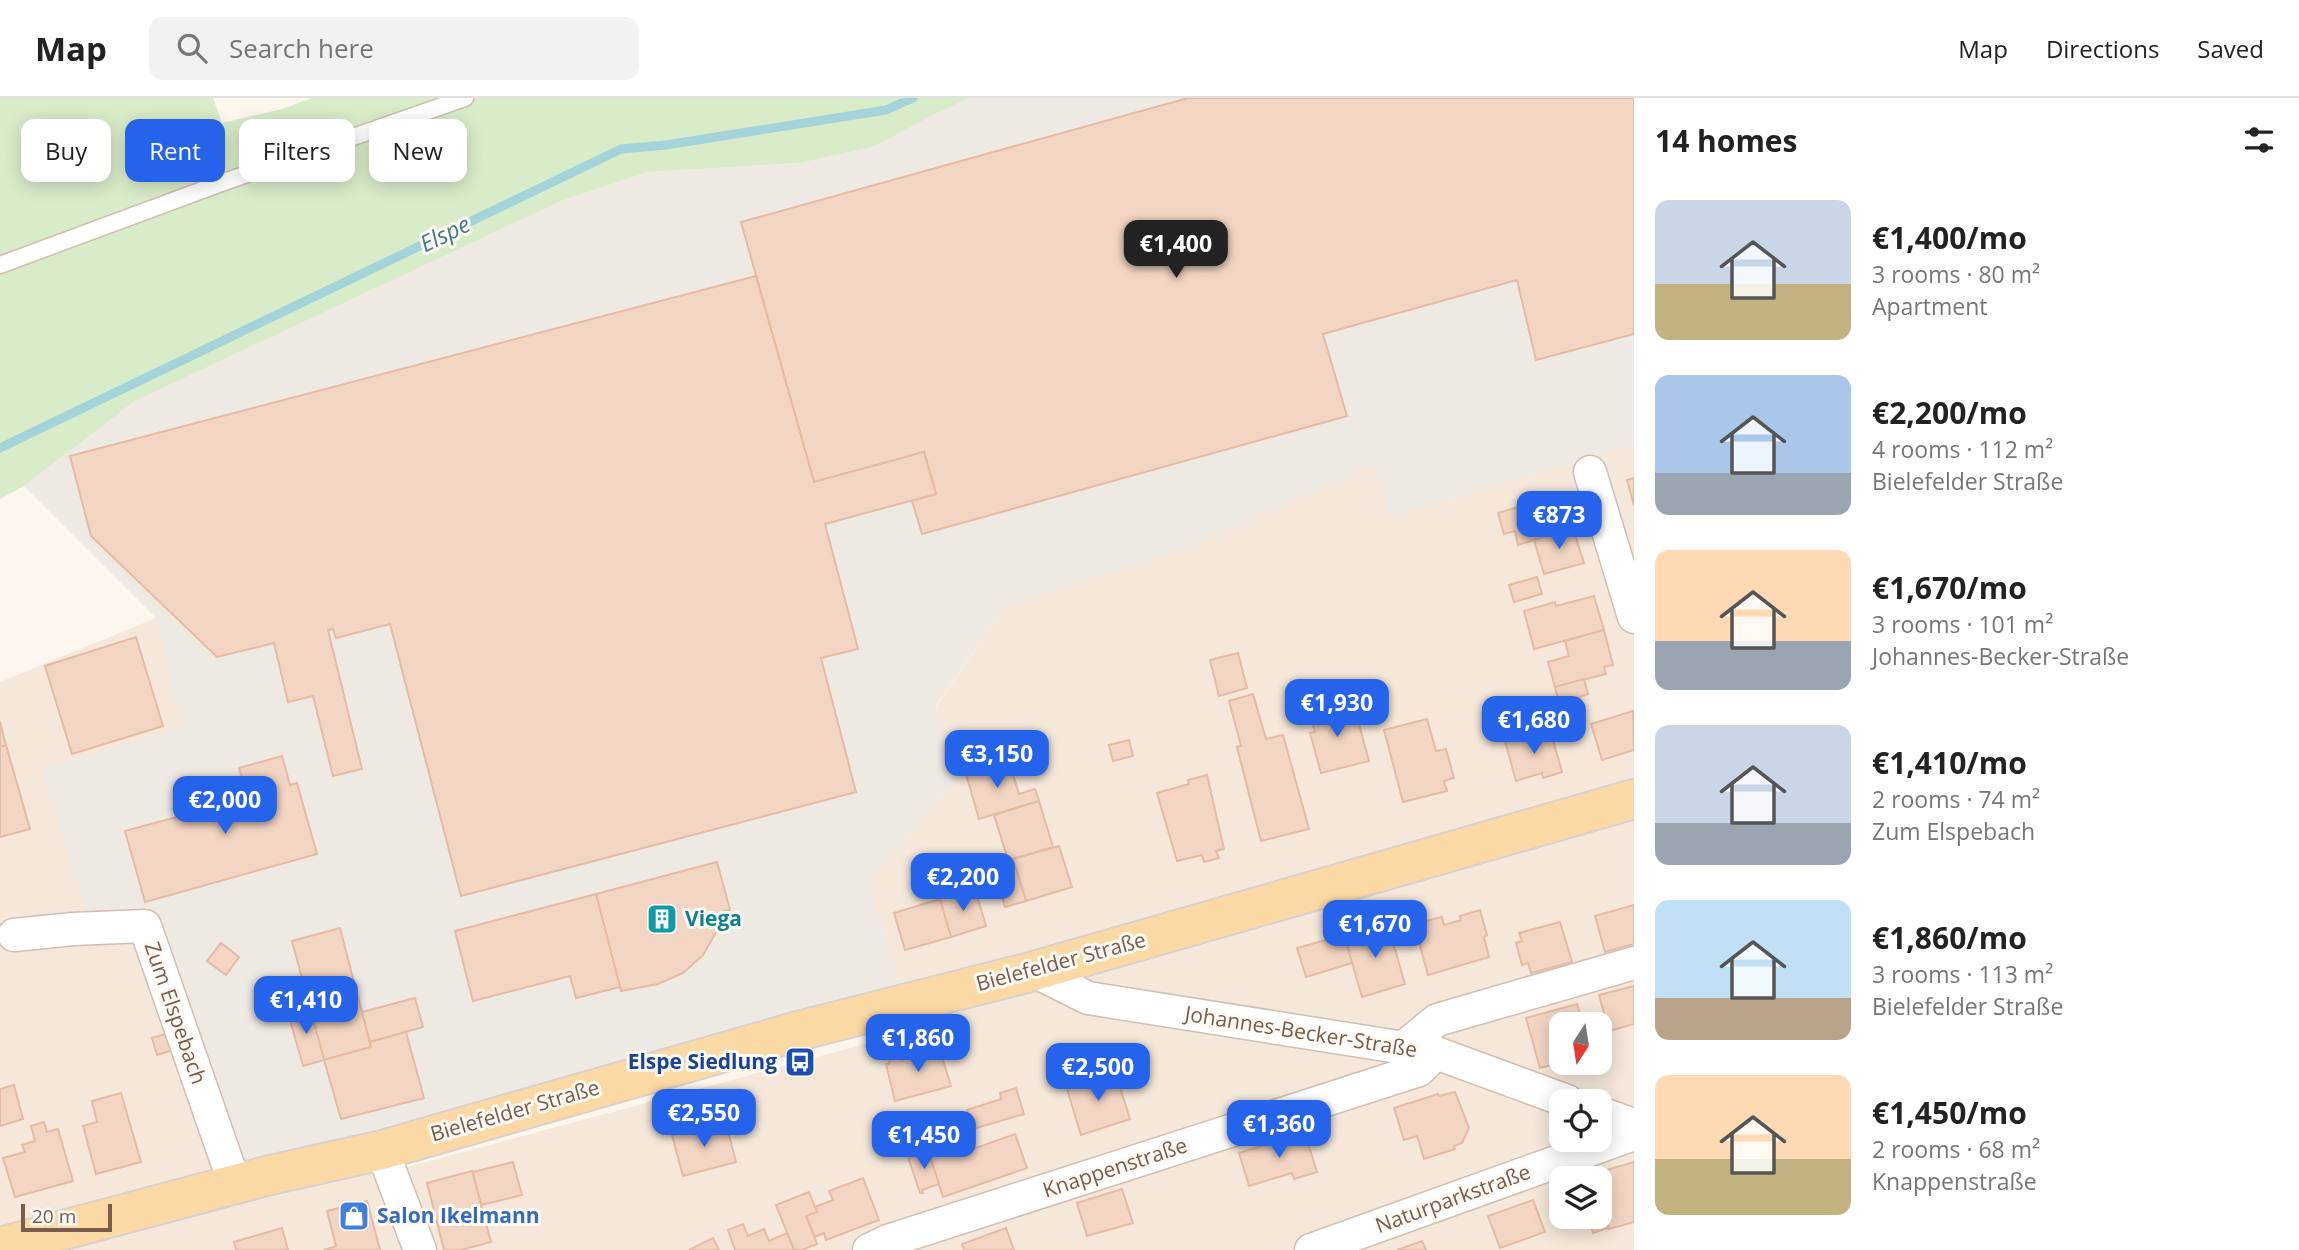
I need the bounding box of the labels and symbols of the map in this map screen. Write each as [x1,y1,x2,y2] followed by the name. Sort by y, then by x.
[414,207,475,259] water label: Elspe
[1119,220,1233,280] pin: €1,400
[1518,491,1600,551] pin: €873
[1280,680,1394,739] pin: €1,930
[1477,696,1591,756] pin: €1,680
[940,730,1054,790] pin: €3,150
[168,776,282,836] pin: €2,000
[906,854,1020,913] pin: €2,200
[1318,900,1432,960] pin: €1,670
[645,902,679,936] building icon: Viega
[685,904,742,932] place label: Viega
[973,925,1149,997] street label: Bielefelder Straße
[138,938,213,1088] street label: Zum Elspebach
[249,976,363,1036] pin: €1,410
[1181,999,1419,1063] street label: Johannes-Becker-Straße
[1549,1012,1612,1074] north arrow
[861,1014,975,1074] pin: €1,860
[1041,1044,1155,1103] pin: €2,500
[783,1045,817,1079] bus stop icon: Elspe Siedlung
[628,1047,777,1075] place label: Elspe Siedlung
[427,1073,603,1148] street label: Bielefelder Straße
[647,1090,761,1149] pin: €2,550
[1222,1100,1336,1160] pin: €1,360
[867,1112,981,1171] pin: €1,450
[1039,1130,1191,1204] street label: Knappenstraße
[1371,1157,1534,1239] street label: Naturparkstraße
[337,1199,371,1233] shop icon: Salon Ikelmann
[21,1201,112,1233] scale bar
[377,1201,540,1229] place label: Salon Ikelmann

